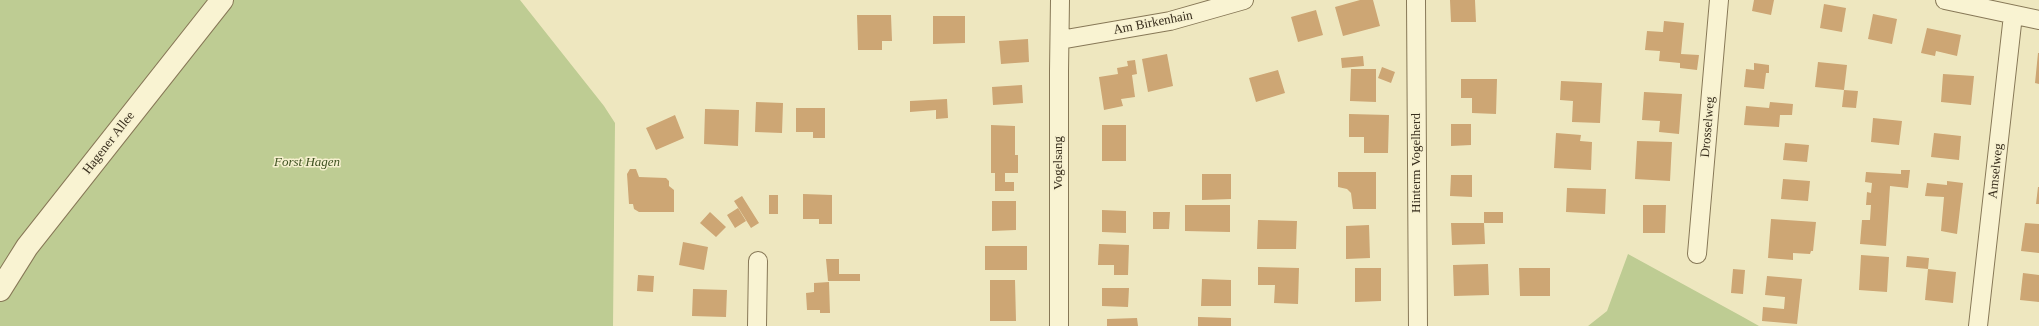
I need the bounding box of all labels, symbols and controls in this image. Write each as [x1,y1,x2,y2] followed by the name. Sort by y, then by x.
[1112,8,1194,38] street label: Am Birkenhain
[1698,96,1718,158] street label: Drosselweg
[80,108,138,178] street label: Hagener Allee
[1409,113,1425,213] street label: Hinterm Vogelherd
[1051,136,1067,190] street label: Vogelsang
[1985,143,2007,199] street label: Amselweg
[274,155,340,171] park label: Forst Hagen

